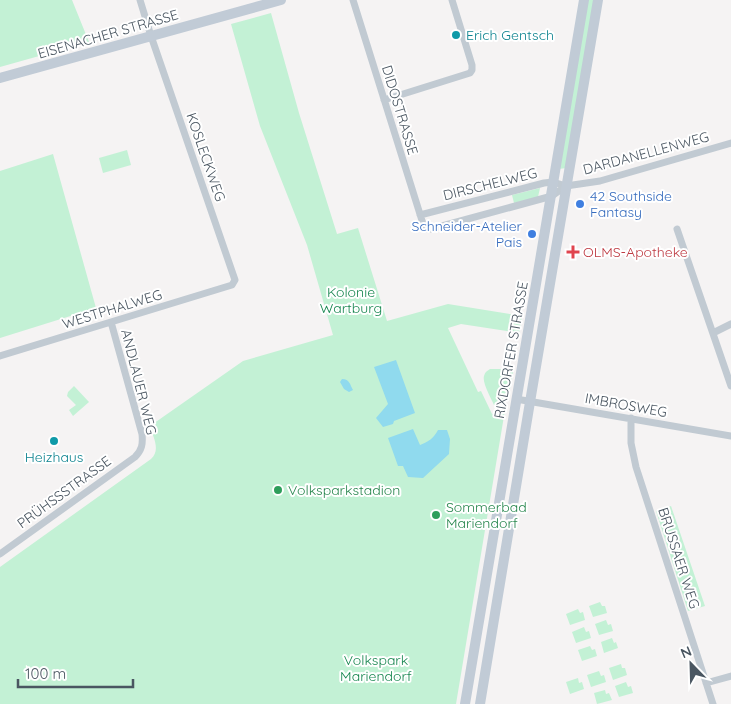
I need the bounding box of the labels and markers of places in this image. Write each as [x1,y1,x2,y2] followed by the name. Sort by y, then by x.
[466,26,554,44] place label: Erich Gentsch
[450,29,462,41] marker: Erich Gentsch
[590,187,672,221] place label: 42 Southside Fantasy
[574,198,586,210] marker: 42 Southside Fantasy
[412,217,523,251] place label: Schneider-Atelier Pais
[526,228,538,240] marker: Schneider-Atelier Pais
[583,243,688,261] place label: OLMS-Apotheke
[567,246,579,258] marker: OLMS-Apotheke
[48,435,60,447] marker: Heizhaus
[25,448,83,466] place label: Heizhaus
[288,481,400,499] place label: Volksparkstadion
[272,484,284,496] marker: Volksparkstadion
[446,498,527,532] place label: Sommerbad Mariendorf
[430,509,442,521] marker: Sommerbad Mariendorf

